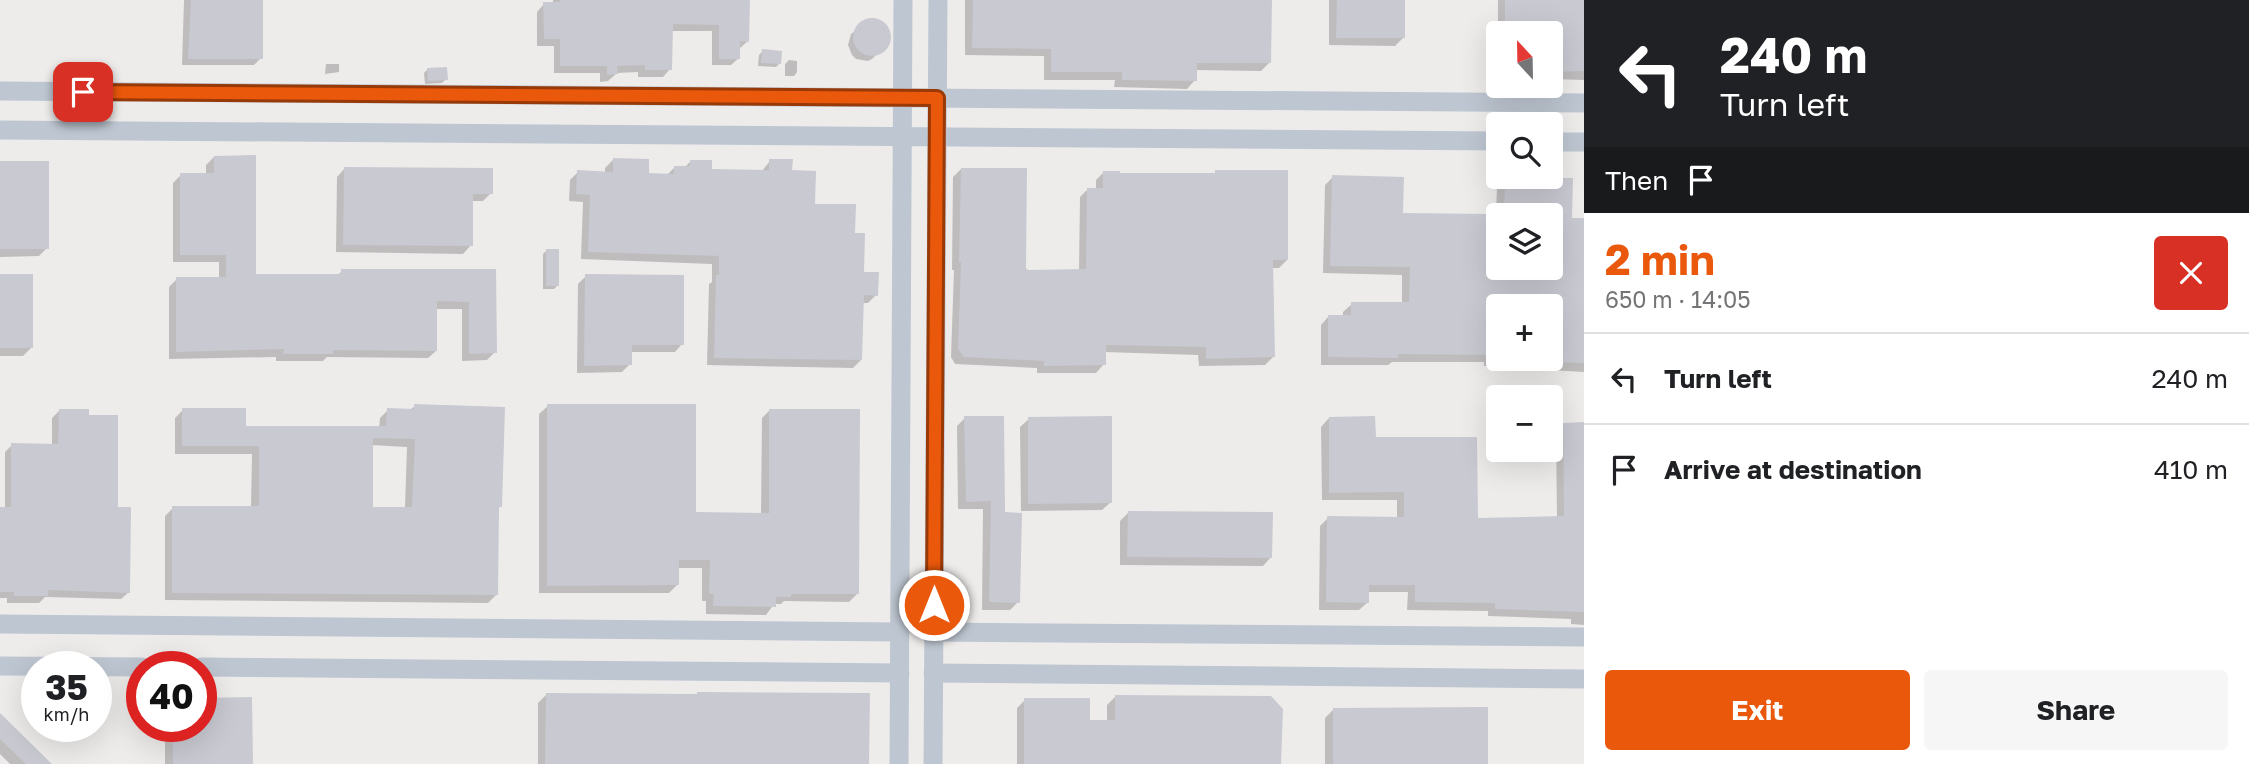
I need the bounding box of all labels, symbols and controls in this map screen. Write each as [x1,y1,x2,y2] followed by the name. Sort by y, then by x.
[1486,21,1563,98] north arrow
[1486,21,1563,462] map controls
[1720,25,1868,84] text: 240 m
[1605,28,1696,119] icon: left
[53,62,113,122] pin
[64,73,102,111] icon: arrive
[1720,85,1849,123] text: Turn left
[1486,112,1563,189] button: search
[1682,161,1720,199] icon: arrive
[1605,165,1668,196] text: Then
[1486,203,1563,280] button: layers
[1605,234,1715,284] text: 2 min
[2154,236,2228,310] button: close
[1605,285,1751,313] text: 650 m · 14:05
[1486,294,1563,371] button: +
[1605,360,1643,398] icon: left
[1664,363,1772,394] text: Turn left
[2151,363,2228,394] text: 240 m
[1486,385,1563,462] button: −
[1605,451,1643,489] icon: arrive
[1664,454,1922,485] text: Arrive at destination
[2154,454,2228,485] text: 410 m
[897,568,971,642] position arrow
[126,651,217,742] speed limit sign: 40
[45,666,88,708] text: 35
[1605,670,1910,750] button: Exit
[1924,670,2228,750] button: Share
[44,703,89,725] text: km/h

